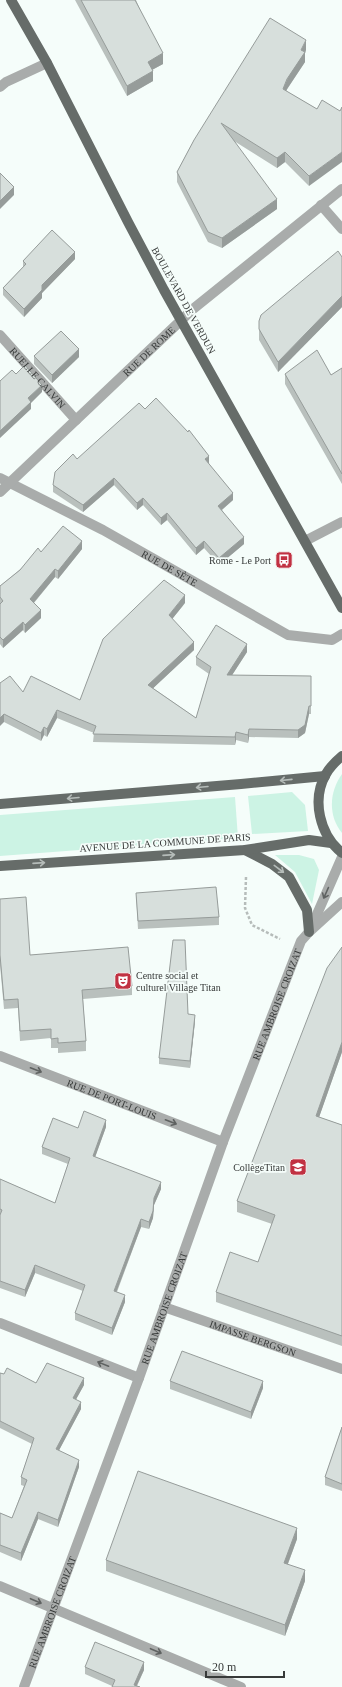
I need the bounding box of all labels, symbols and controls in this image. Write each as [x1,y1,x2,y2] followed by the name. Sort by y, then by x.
[150,245,218,355] street label: BOULEVARD DE VERDUN
[121,324,177,378] street label: RUE DE ROME
[8,345,68,410] street label: RUELLE CALVIN
[140,548,199,588] street label: RUE DE SÈTE
[274,550,294,570] bus stop icon: Rome - Le Port
[209,555,271,566] place label: Rome - Le Port
[280,776,293,783] one-way arrow
[196,784,209,791] one-way arrow
[67,794,80,802] one-way arrow
[79,831,251,854] street label: AVENUE DE LA COMMUNE DE PARIS
[162,851,175,858] one-way arrow
[32,860,45,867] one-way arrow
[273,865,284,873] one-way arrow
[322,886,329,898] one-way arrow
[250,947,303,1062] street label: RUE AMBROISE CROIZAT
[136,970,221,993] place label: Centre social et culturel Village Titan
[113,971,133,991] theatre icon: Centre social et culturel Village Titan
[30,1066,42,1074] one-way arrow
[65,1077,158,1122] street label: RUE DE PORT-LOUIS
[164,1118,176,1126] one-way arrow
[288,1157,308,1177] school or university icon: CollègeTitan
[233,1162,285,1173] place label: CollègeTitan
[139,1251,189,1366] street label: RUE AMBROISE CROIZAT
[208,1318,297,1358] street label: IMPASSE BERGSON
[97,1359,109,1367] one-way arrow
[27,1555,78,1670] street label: RUE AMBROISE CROIZAT
[30,1598,42,1605] one-way arrow
[149,1648,161,1656] one-way arrow
[206,1653,284,1679] scale bar
[212,1660,237,1674] text: 20 m

